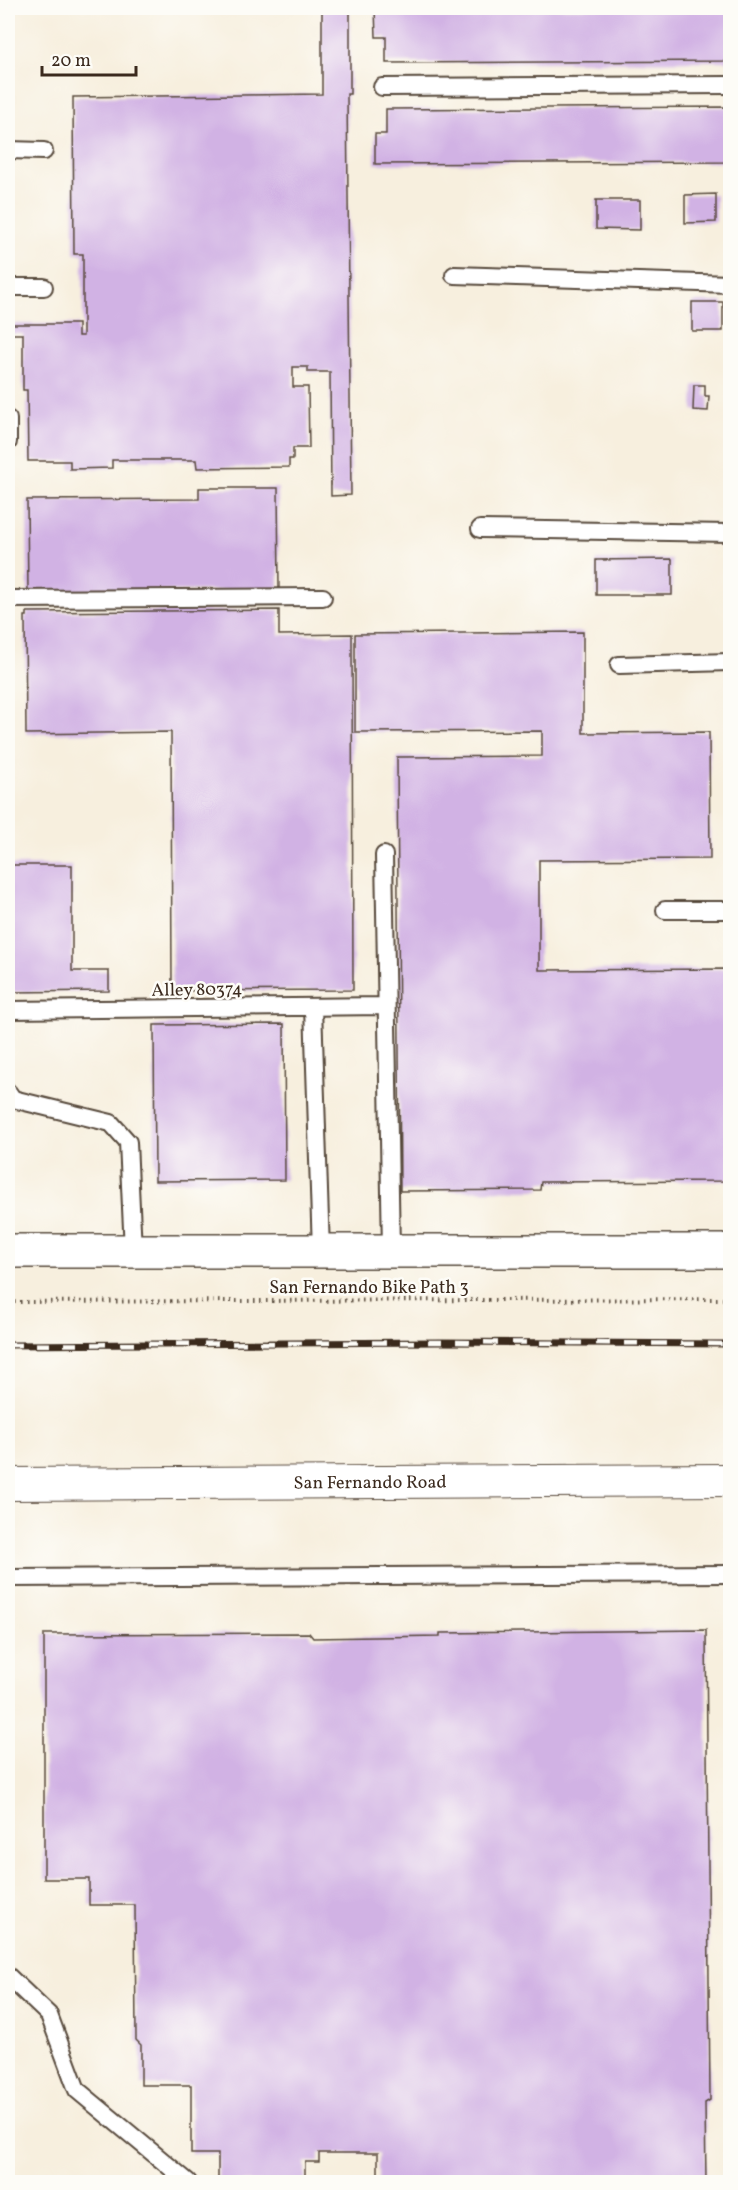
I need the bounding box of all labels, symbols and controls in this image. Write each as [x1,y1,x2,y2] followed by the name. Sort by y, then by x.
[42,39,136,77] scale bar
[51,49,91,74] text: 20 m
[151,977,243,1004] street label: Alley 80374
[269,1276,469,1301] street label: San Fernando Bike Path 3
[293,1471,447,1496] street label: San Fernando Road

